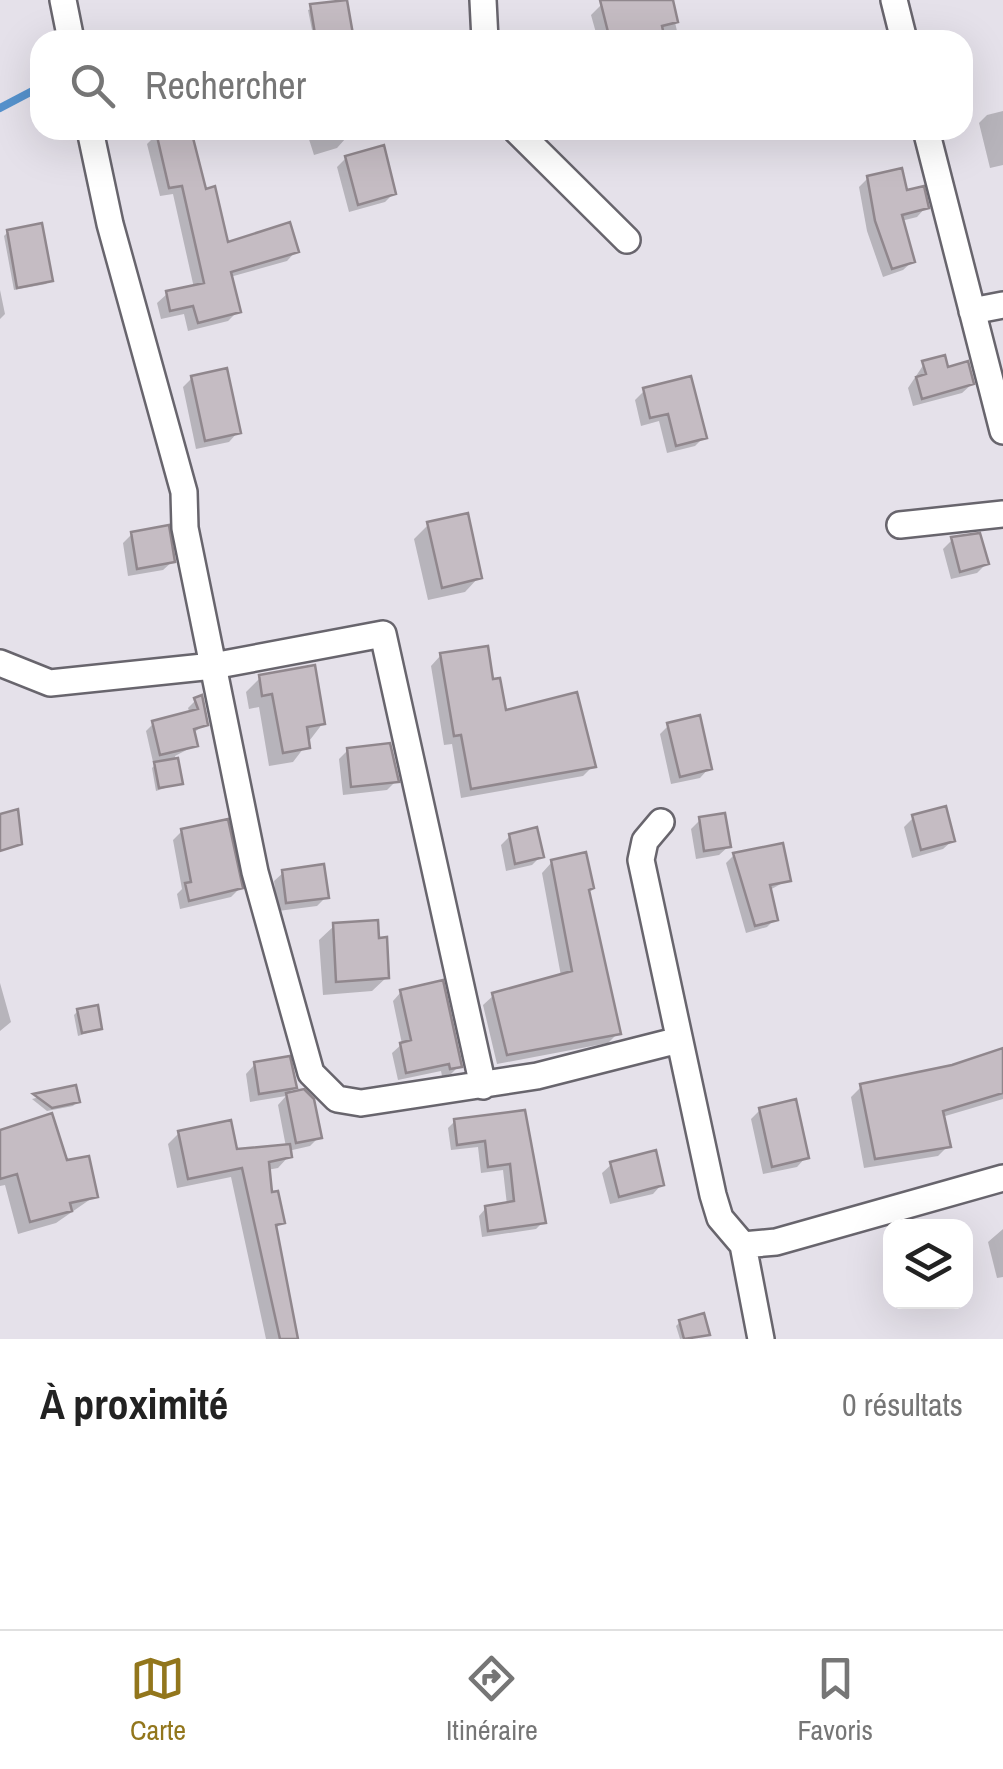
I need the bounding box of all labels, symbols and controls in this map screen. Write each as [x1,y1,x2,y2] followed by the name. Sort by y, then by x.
[30,30,973,140] search box
[65,58,120,113] icon: search
[145,60,306,111] text: Rechercher
[883,1219,973,1309] map controls
[883,1219,973,1309] button: layers
[40,1376,228,1432] text: À proximité
[842,1383,963,1426] text: 0 résultats
[130,1651,186,1749] tab: Carte
[446,1651,538,1749] tab: Itinéraire
[798,1651,873,1749] tab: Favoris

